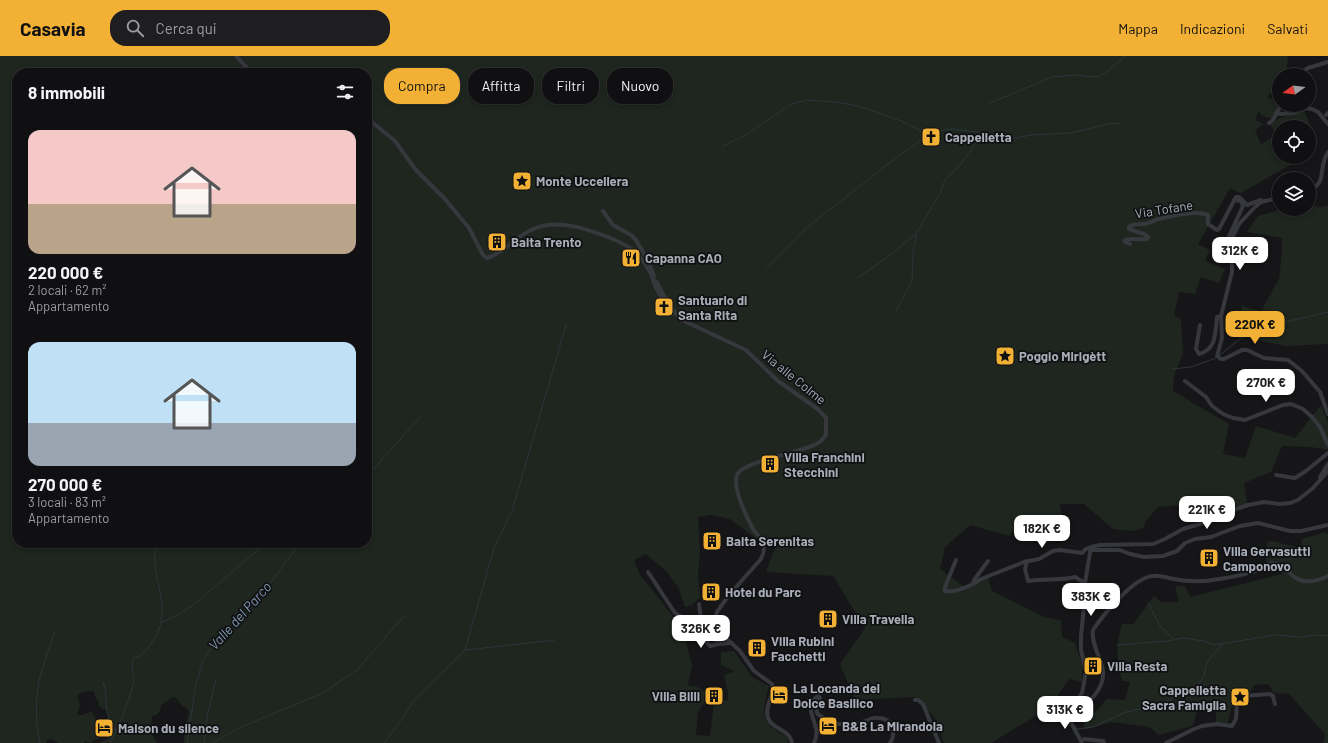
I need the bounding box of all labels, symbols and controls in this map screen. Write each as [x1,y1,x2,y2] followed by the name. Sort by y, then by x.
[110,10,390,46] search box
[20,17,86,40] text: Casavia
[124,17,146,39] icon: search
[156,19,217,37] text: Cerca qui
[1118,20,1158,37] text: Mappa
[1180,20,1245,37] text: Indicazioni
[1267,20,1308,37] text: Salvati
[384,68,460,104] chip: Compra
[468,68,534,104] chip: Affitta
[542,68,599,104] chip: Filtri
[607,68,673,104] chip: Nuovo
[1272,68,1316,112] north arrow
[1272,68,1316,216] map controls
[334,81,356,103] icon: filters
[28,82,105,102] text: 8 immobili
[1272,120,1316,164] button: locate
[920,126,942,148] church icon: Cappelletta
[945,129,1012,145] place label: Cappelletta
[156,156,228,228] icon: home
[511,170,533,192] place icon: Monte Uccellera
[1272,172,1316,216] button: layers
[536,173,629,189] place label: Monte Uccellera
[1134,197,1194,221] street label: Via Tofane
[486,231,508,253] building icon: Baita Trento
[511,234,582,250] place label: Baita Trento
[1207,237,1273,271] pin: 312K €
[1221,242,1259,258] text: 312K €
[620,247,642,269] restaurant icon: Capanna CAO
[645,250,722,266] place label: Capanna CAO
[28,262,103,282] text: 220 000 €
[28,282,107,298] text: 2 locali · 62 m²
[678,292,747,323] place label: Santuario di Santa Rita
[653,296,675,318] church icon: Santuario di Santa Rita
[28,298,109,314] text: Appartamento
[1222,311,1288,345] pin: 220K €
[1235,316,1275,332] text: 220K €
[994,345,1016,367] place icon: Poggio Mirigètt
[759,346,829,408] street label: Via alle Colme
[1019,348,1106,364] place label: Poggio Mirigètt
[156,368,228,440] icon: home
[1233,369,1299,403] pin: 270K €
[1246,374,1286,390] text: 270K €
[784,449,865,480] place label: Villa Franchini Stecchini
[759,453,781,475] building icon: Villa Franchini Stecchini
[28,474,102,494] text: 270 000 €
[28,494,106,510] text: 3 locali · 83 m²
[1174,496,1240,530] pin: 221K €
[1188,501,1226,517] text: 221K €
[28,510,109,526] text: Appartamento
[1009,515,1075,549] pin: 182K €
[1023,520,1061,536] text: 182K €
[701,530,723,552] building icon: Baita Serenitas
[726,533,815,549] place label: Baita Serenitas
[1223,543,1310,574] place label: Villa Gervasutti Camponovo
[1198,547,1220,569] building icon: Villa Gervasutti Camponovo
[205,578,275,653] water label: Valle del Parco
[700,581,722,603] building icon: Hotel du Parc
[1058,583,1124,617] pin: 383K €
[725,584,801,600] place label: Hotel du Parc
[1071,588,1111,604] text: 383K €
[817,608,839,630] building icon: Villa Travella
[842,611,914,627] place label: Villa Travella
[668,615,734,649] pin: 326K €
[681,620,721,636] text: 326K €
[771,633,834,664] place label: Villa Rubini Facchetti
[746,637,768,659] building icon: Villa Rubini Facchetti
[1082,655,1104,677] building icon: Villa Resta
[1107,658,1168,674] place label: Villa Resta
[793,680,880,711] place label: La Locanda del Dolce Basilico
[1142,682,1226,713] place label: Cappelletta Sacra Famiglia
[768,684,790,706] hotel icon: La Locanda del Dolce Basilico
[703,685,725,707] building icon: Villa Billi
[1229,686,1251,708] place icon: Cappelletta Sacra Famiglia
[652,688,700,704] place label: Villa Billi
[1032,696,1098,730] pin: 313K €
[1046,701,1084,717] text: 313K €
[817,715,839,737] hotel icon: B&B La Mirandola
[93,717,115,739] hotel icon: Maison du silence
[842,718,943,734] place label: B&B La Mirandola
[118,720,219,736] place label: Maison du silence

